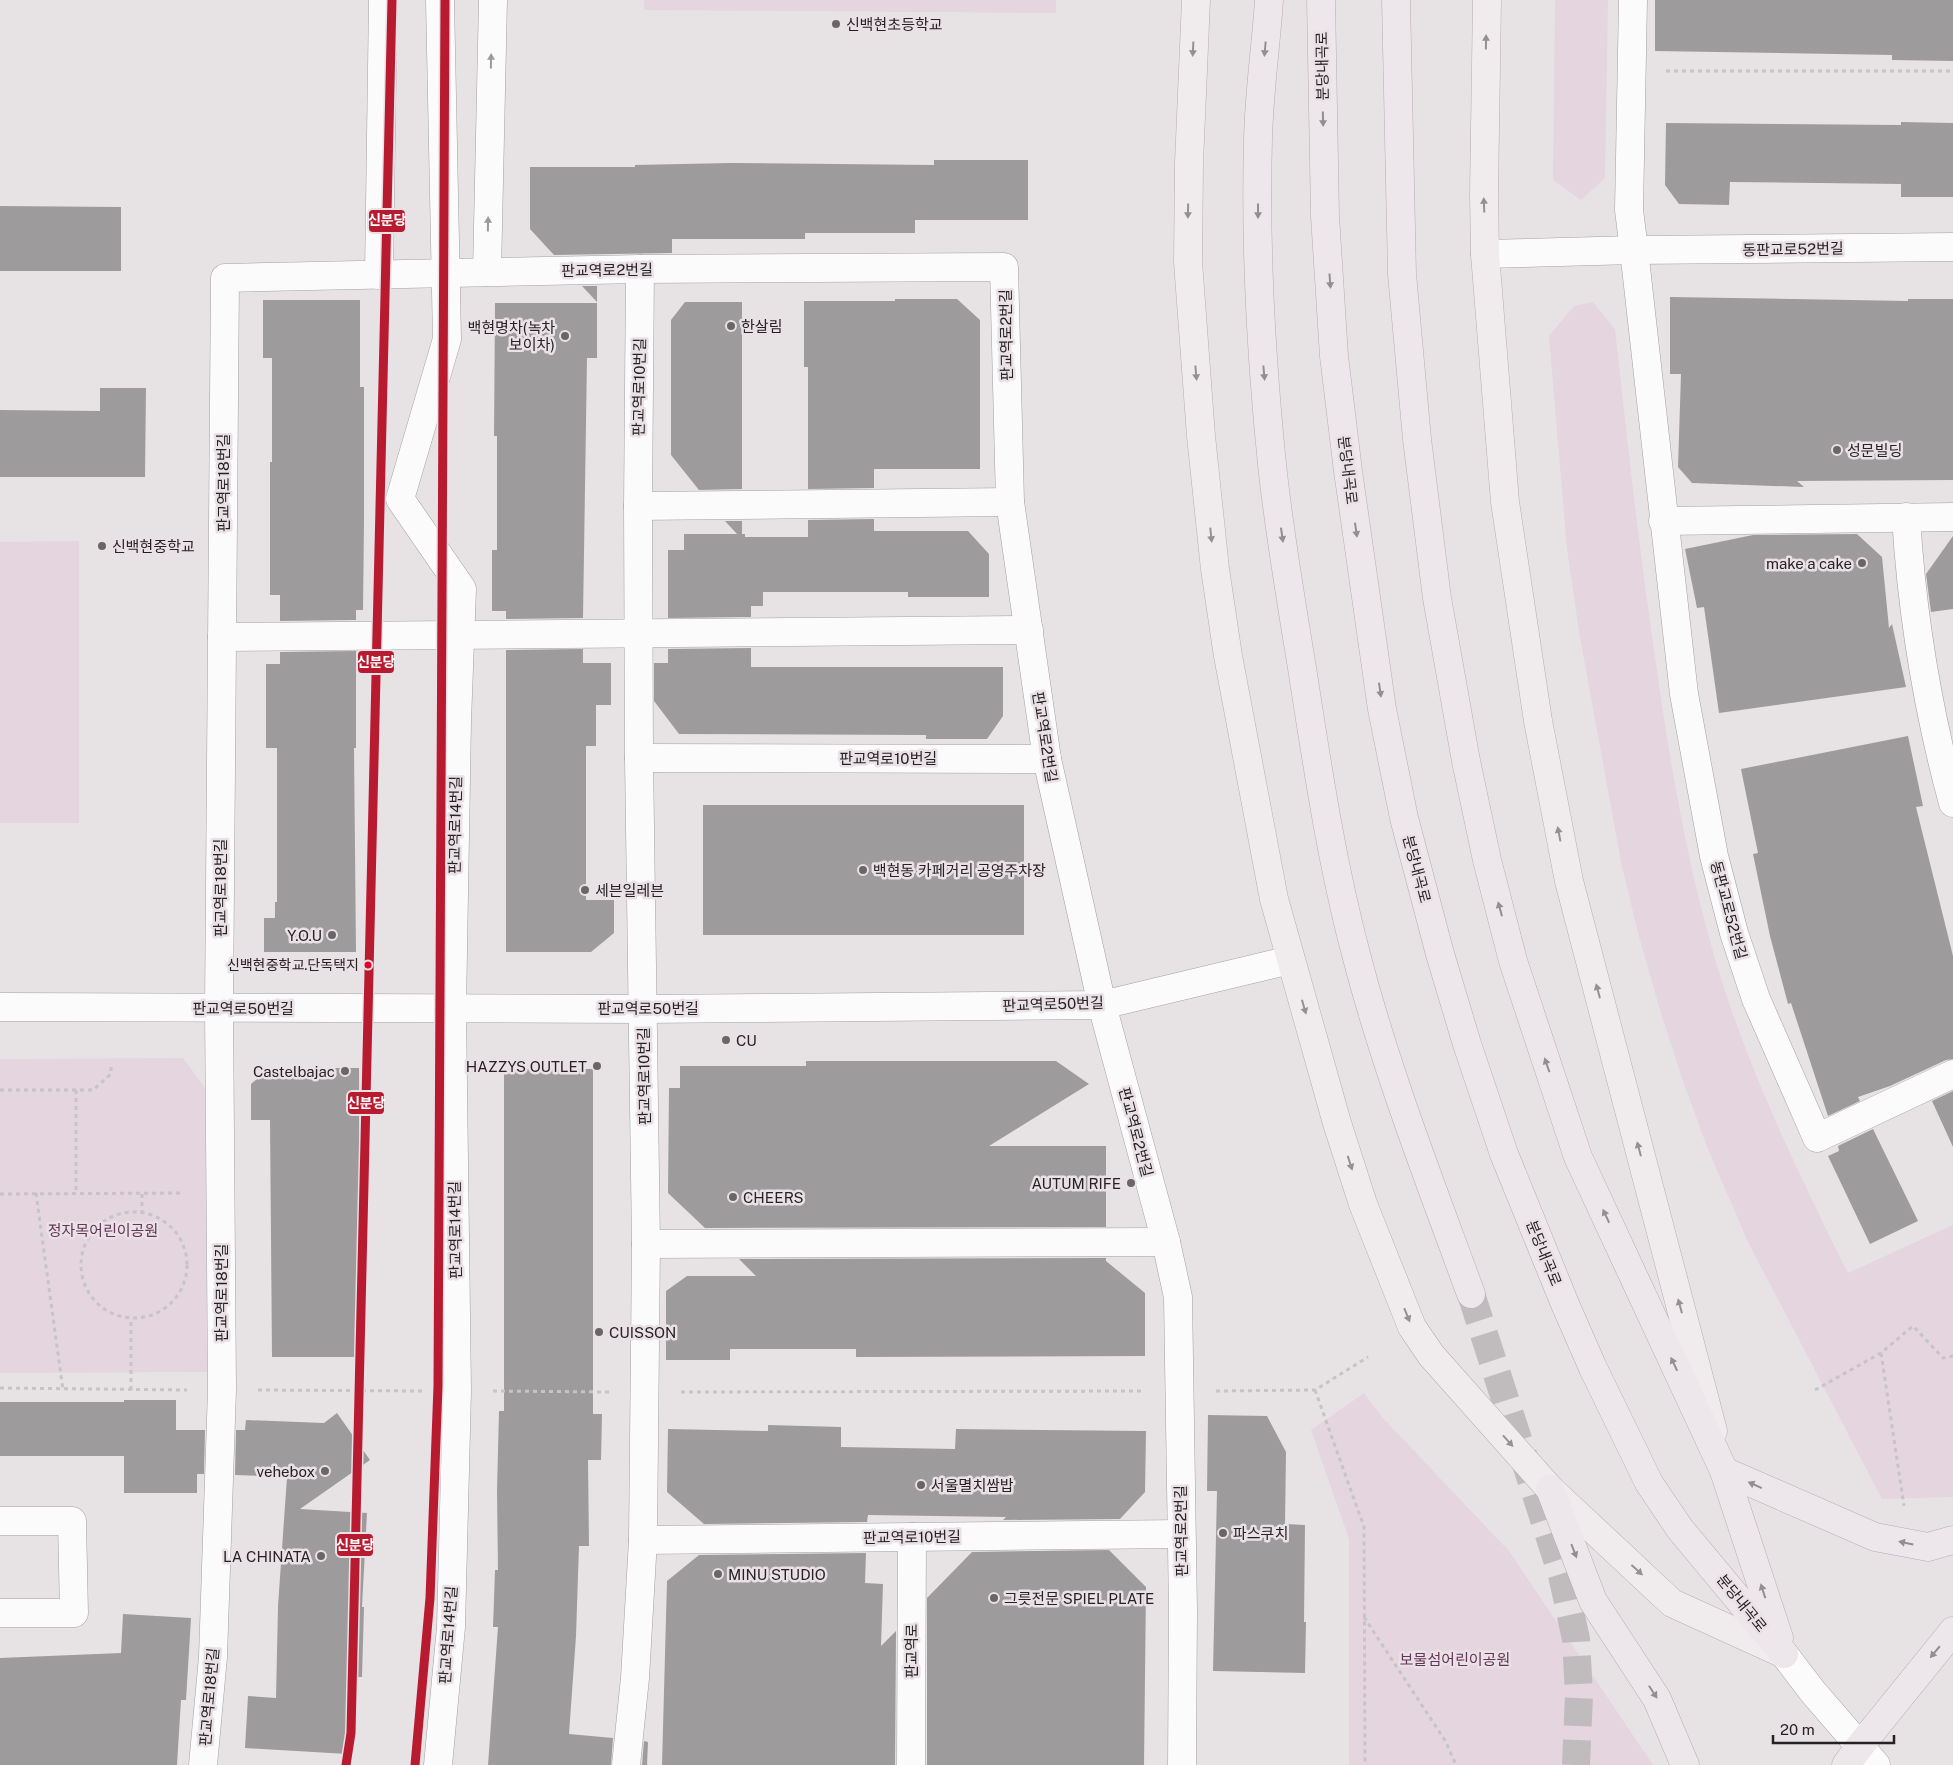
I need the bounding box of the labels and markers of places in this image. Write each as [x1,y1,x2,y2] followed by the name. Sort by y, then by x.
[846,16,943,33] place label: 신백현초등학교
[830,18,842,30] marker: 신백현초등학교
[741,318,782,335] place label: 한살림
[468,319,555,353] place label: 백현명차(녹차 보이차)
[725,320,737,332] marker: 한살림
[559,330,571,342] marker: 백현명차(녹차 보이차)
[1847,442,1902,459] place label: 성문빌딩
[1831,444,1843,456] marker: 성문빌딩
[112,538,195,555] place label: 신백현중학교
[96,540,108,552] marker: 신백현중학교
[1766,555,1852,572] place label: make a cake
[1856,557,1868,569] marker: make a cake
[873,862,1046,879] place label: 백현동 카페거리 공영주차장
[857,864,869,876] marker: 백현동 카페거리 공영주차장
[595,882,664,899] place label: 세븐일레븐
[579,884,591,896] marker: 세븐일레븐
[287,927,322,944] place label: Y.O.U
[326,929,338,941] marker: Y.O.U
[227,957,359,973] place label: 신백현중학교.단독택지
[363,960,373,970] marker: 신백현중학교.단독택지
[736,1032,757,1049] place label: CU
[720,1034,732,1046] marker: CU
[466,1058,587,1075] place label: HAZZYS OUTLET
[591,1060,603,1072] marker: HAZZYS OUTLET
[253,1063,335,1080] place label: Castelbajac
[339,1065,351,1077] marker: Castelbajac
[1031,1175,1121,1192] place label: AUTUM RIFE
[1125,1177,1137,1189] marker: AUTUM RIFE
[743,1189,804,1206] place label: CHEERS
[727,1191,739,1203] marker: CHEERS
[609,1324,676,1341] place label: CUISSON
[593,1326,605,1338] marker: CUISSON
[257,1463,315,1480] place label: vehebox
[319,1465,331,1477] marker: vehebox
[931,1477,1014,1494] place label: 서울멸치쌈밥
[915,1479,927,1491] marker: 서울멸치쌈밥
[1233,1525,1288,1542] place label: 파스쿠치
[1217,1527,1229,1539] marker: 파스쿠치
[223,1548,311,1565] place label: LA CHINATA
[315,1550,327,1562] marker: LA CHINATA
[728,1566,826,1583] place label: MINU STUDIO
[712,1568,724,1580] marker: MINU STUDIO
[1004,1590,1154,1607] place label: 그릇전문 SPIEL PLATE
[988,1592,1000,1604] marker: 그릇전문 SPIEL PLATE

